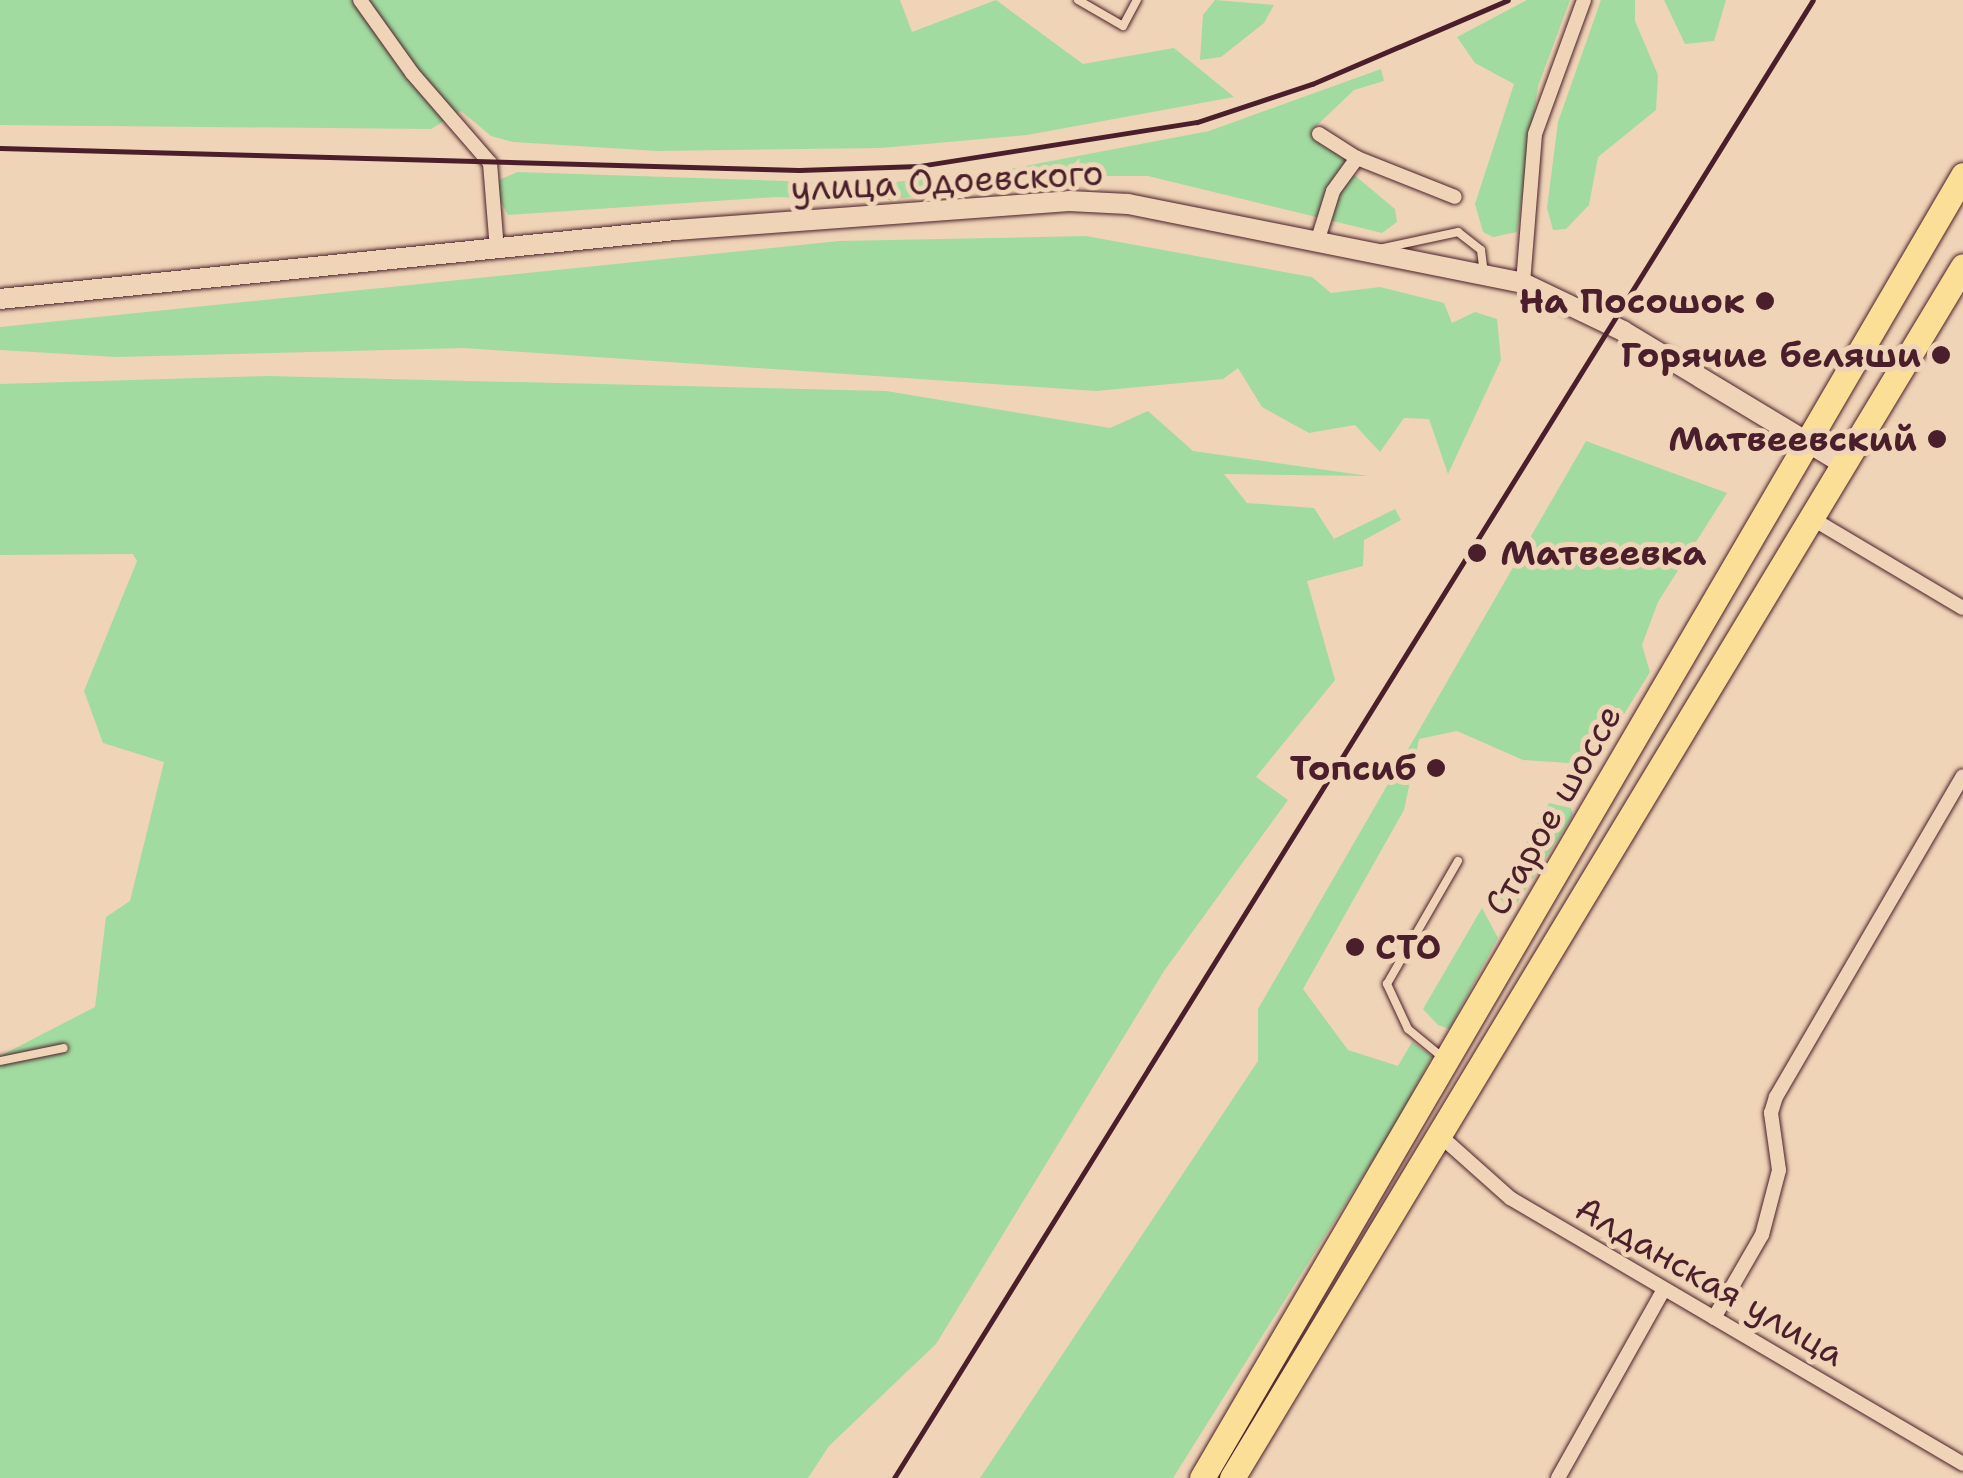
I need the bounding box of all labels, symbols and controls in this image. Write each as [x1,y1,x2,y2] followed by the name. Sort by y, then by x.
[790,152,1104,210] street label: улица Одоевского
[1519,280,1745,322] place label: На Посошок
[1754,290,1776,312] marker: На Посошок
[1621,334,1921,376] place label: Горячие беляши
[1930,344,1952,366] marker: Горячие беляши
[1668,418,1917,460] place label: Матвеевский
[1926,428,1948,450] marker: Матвеевский
[1500,532,1706,574] place label: Матвеевка
[1464,540,1490,566] marker: Матвеевка
[1476,697,1630,923] street label: Старое шоссе
[1290,747,1416,789] place label: Топсиб
[1425,757,1447,779] marker: Топсиб
[1375,926,1441,968] place label: СТО
[1344,936,1366,958] marker: СТО
[1568,1187,1852,1375] street label: Алданская улица

